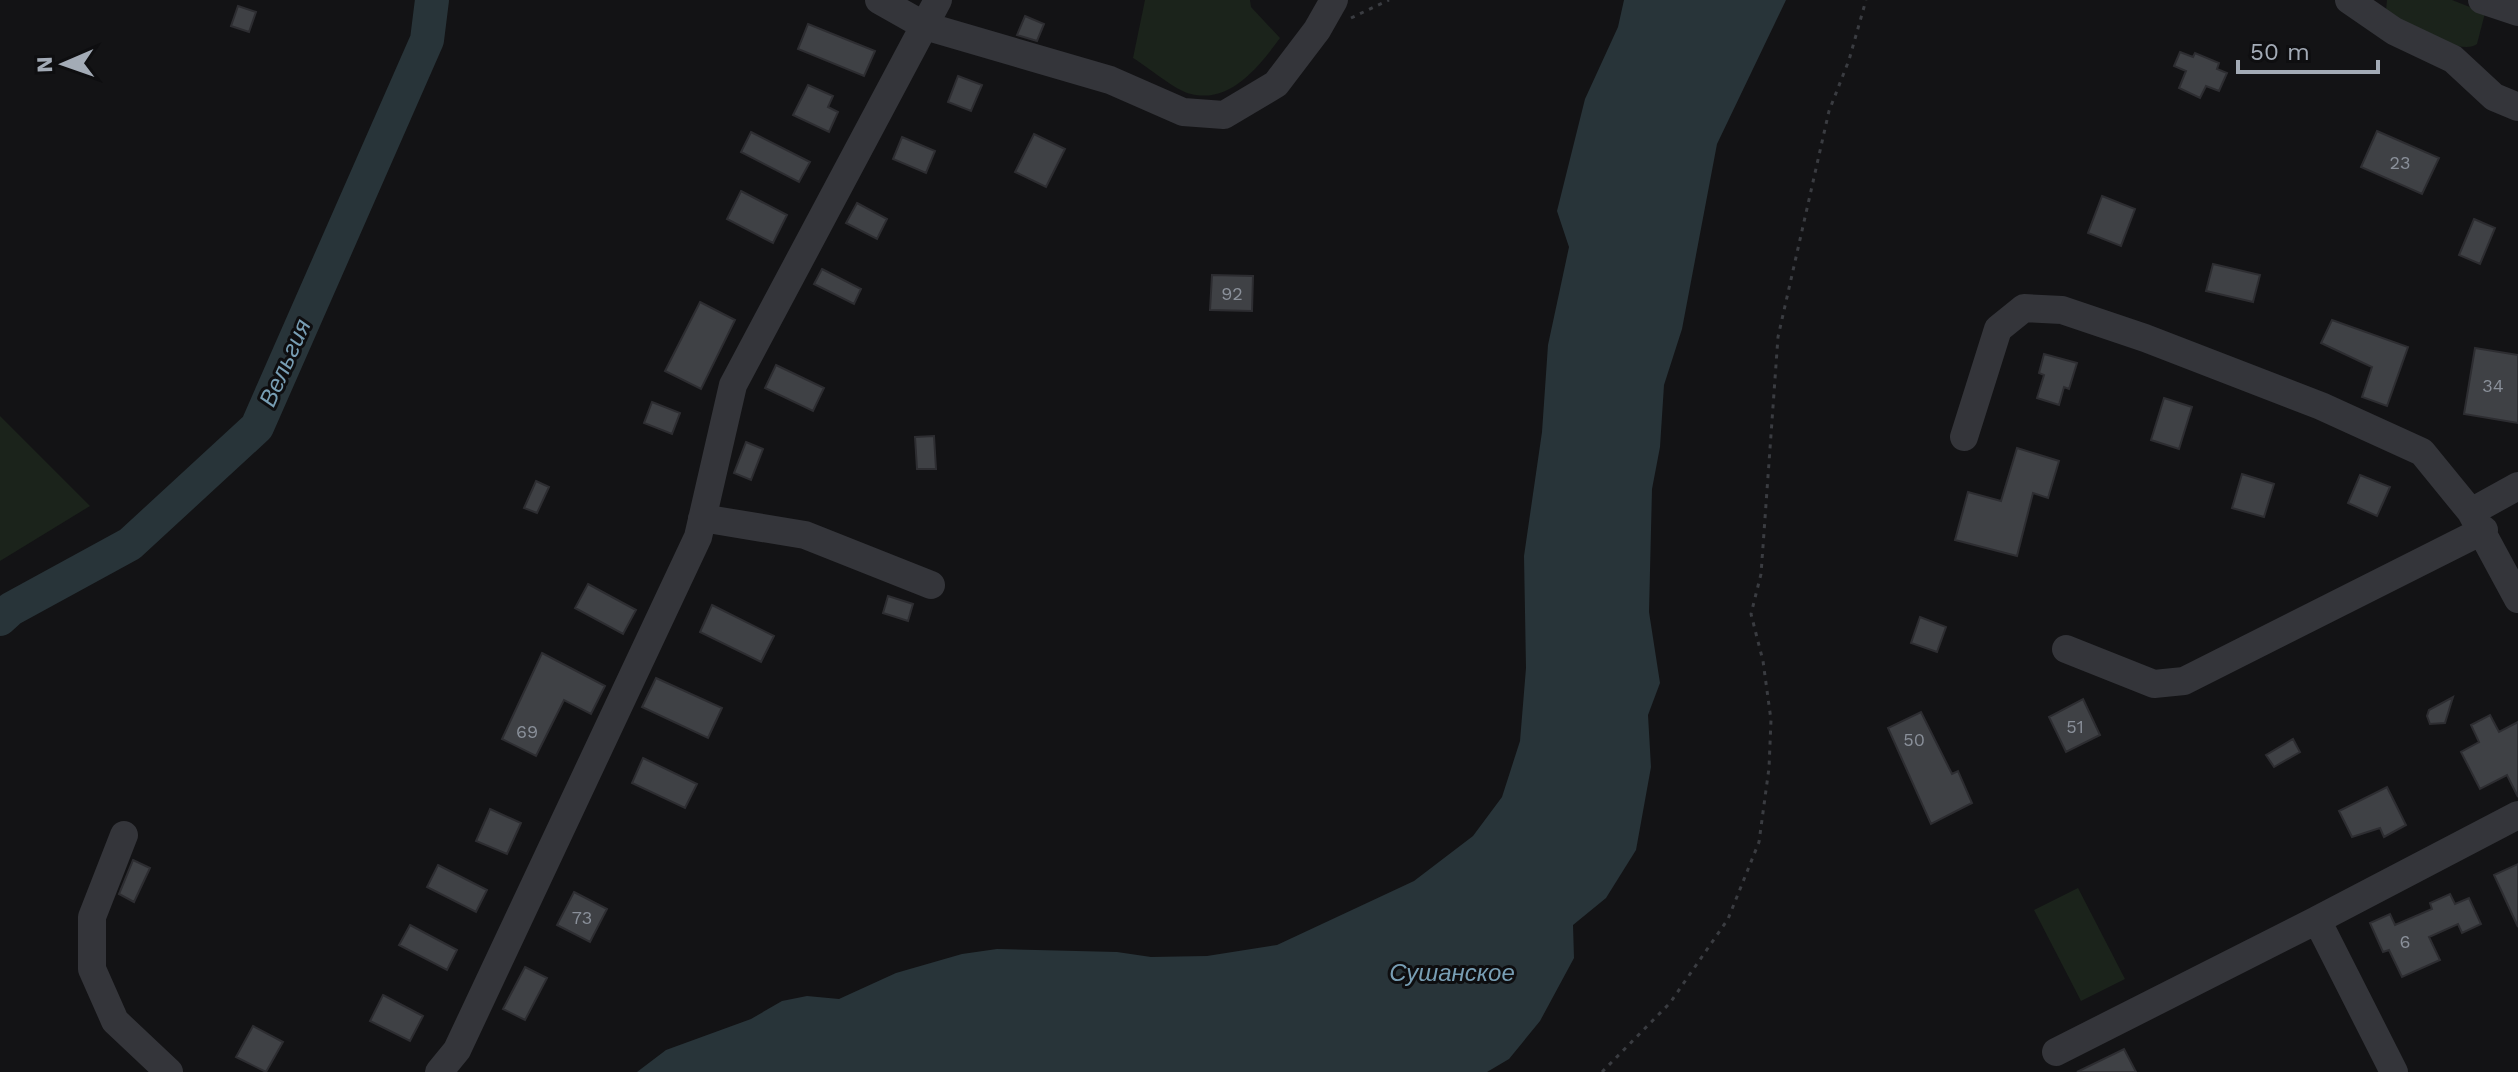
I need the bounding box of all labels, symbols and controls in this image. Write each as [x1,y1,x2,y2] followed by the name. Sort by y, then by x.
[24,24,104,104] north arrow
[2238,24,2378,74] scale bar
[2250,38,2310,66] text: 50 m
[32,56,57,73] text: N
[2390,152,2411,173] house number: 23
[1221,283,1243,304] house number: 92
[253,315,317,411] water label: Вельгия
[2482,375,2504,396] house number: 34
[2066,716,2084,737] house number: 51
[516,721,538,742] house number: 69
[1903,729,1925,750] house number: 50
[572,907,592,928] house number: 73
[2400,931,2410,952] house number: 6
[1389,959,1515,987] water label: Сушанское

